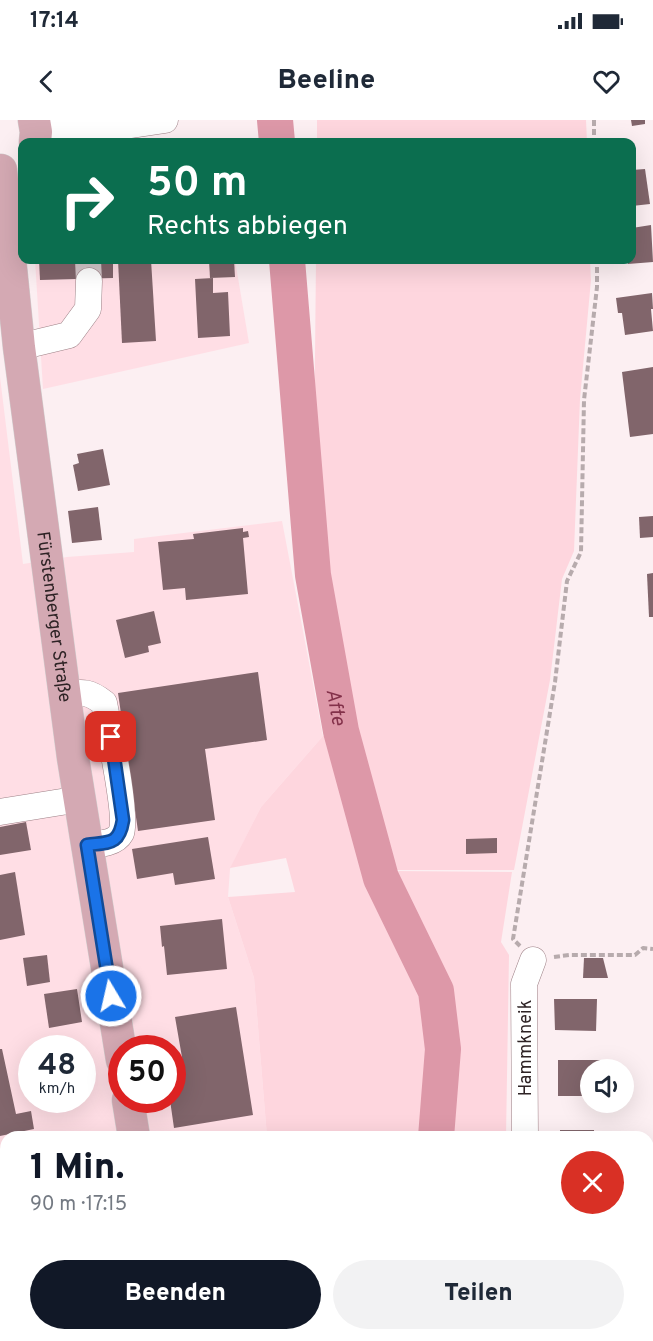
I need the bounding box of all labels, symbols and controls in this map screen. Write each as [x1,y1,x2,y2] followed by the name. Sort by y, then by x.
[30,8,79,35] text: 17:14
[278,64,375,98] text: Beeline
[30,65,63,98] icon: back
[590,65,623,98] icon: heart
[147,158,248,211] text: 50 m
[48,162,126,240] icon: right
[147,210,348,244] text: Rechts abbiegen
[30,530,76,704] street label: Fürstenberger Straße
[319,687,351,728] water label: Afte
[85,711,136,762] pin
[94,720,127,753] icon: arrive
[79,964,143,1028] position arrow
[515,1000,538,1096] street label: Hammkneik
[108,1035,186,1113] speed limit sign: 50
[38,1048,76,1085] text: 48
[580,1059,634,1113] map controls
[580,1059,634,1113] button: sound
[39,1080,75,1099] text: km/h
[30,1146,125,1192] text: 1 Min.
[561,1151,624,1214] button: close
[30,1192,127,1218] text: 90 m · 17:15
[30,1260,321,1329] button: Beenden
[333,1260,624,1329] button: Teilen

